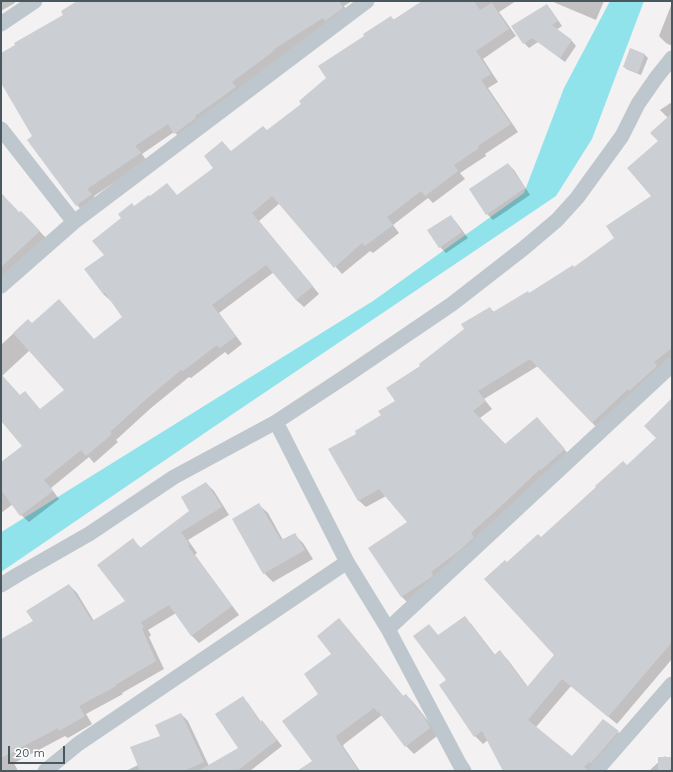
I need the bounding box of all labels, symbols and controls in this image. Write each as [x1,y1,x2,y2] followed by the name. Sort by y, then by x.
[10,738,67,764] scale bar
[15,746,45,760] text: 20 m

